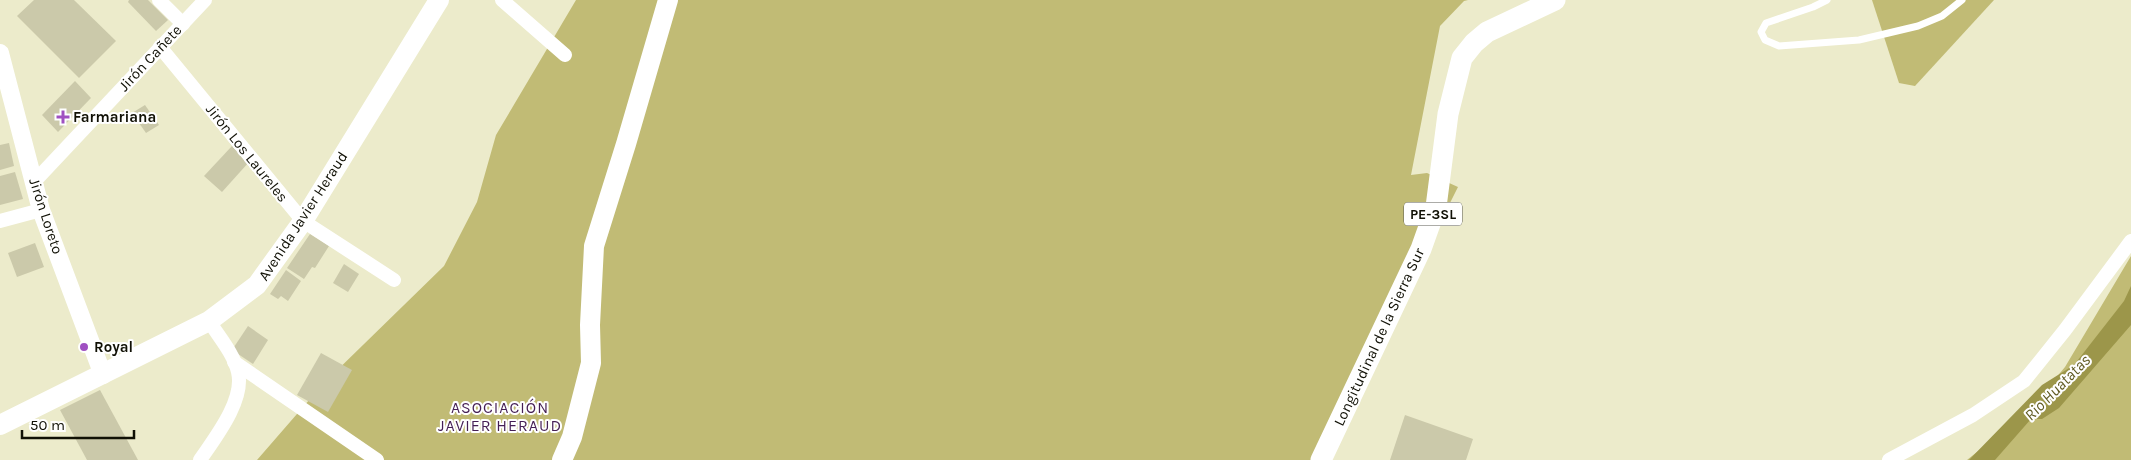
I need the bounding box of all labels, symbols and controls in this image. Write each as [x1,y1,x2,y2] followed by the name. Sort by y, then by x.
[115,21,185,95] street label: Jirón Cañete
[202,100,292,206] street label: Jirón Los Laureles
[73,108,156,126] place label: Farmariana
[57,111,69,123] marker: Farmariana
[255,148,351,284] street label: Avenida Javier Heraud
[25,176,67,256] street label: Jirón Loreto
[1404,202,1462,225] road number: PE-3SL
[1330,245,1428,429] street label: Longitudinal de la Sierra Sur
[94,338,133,356] place label: Royal
[78,341,90,353] marker: Royal
[2020,350,2095,424] water label: Rio Huatatas
[438,398,562,435] district label: ASOCIACIÓN JAVIER HERAUD
[22,408,135,440] scale bar
[30,416,65,434] text: 50 m

